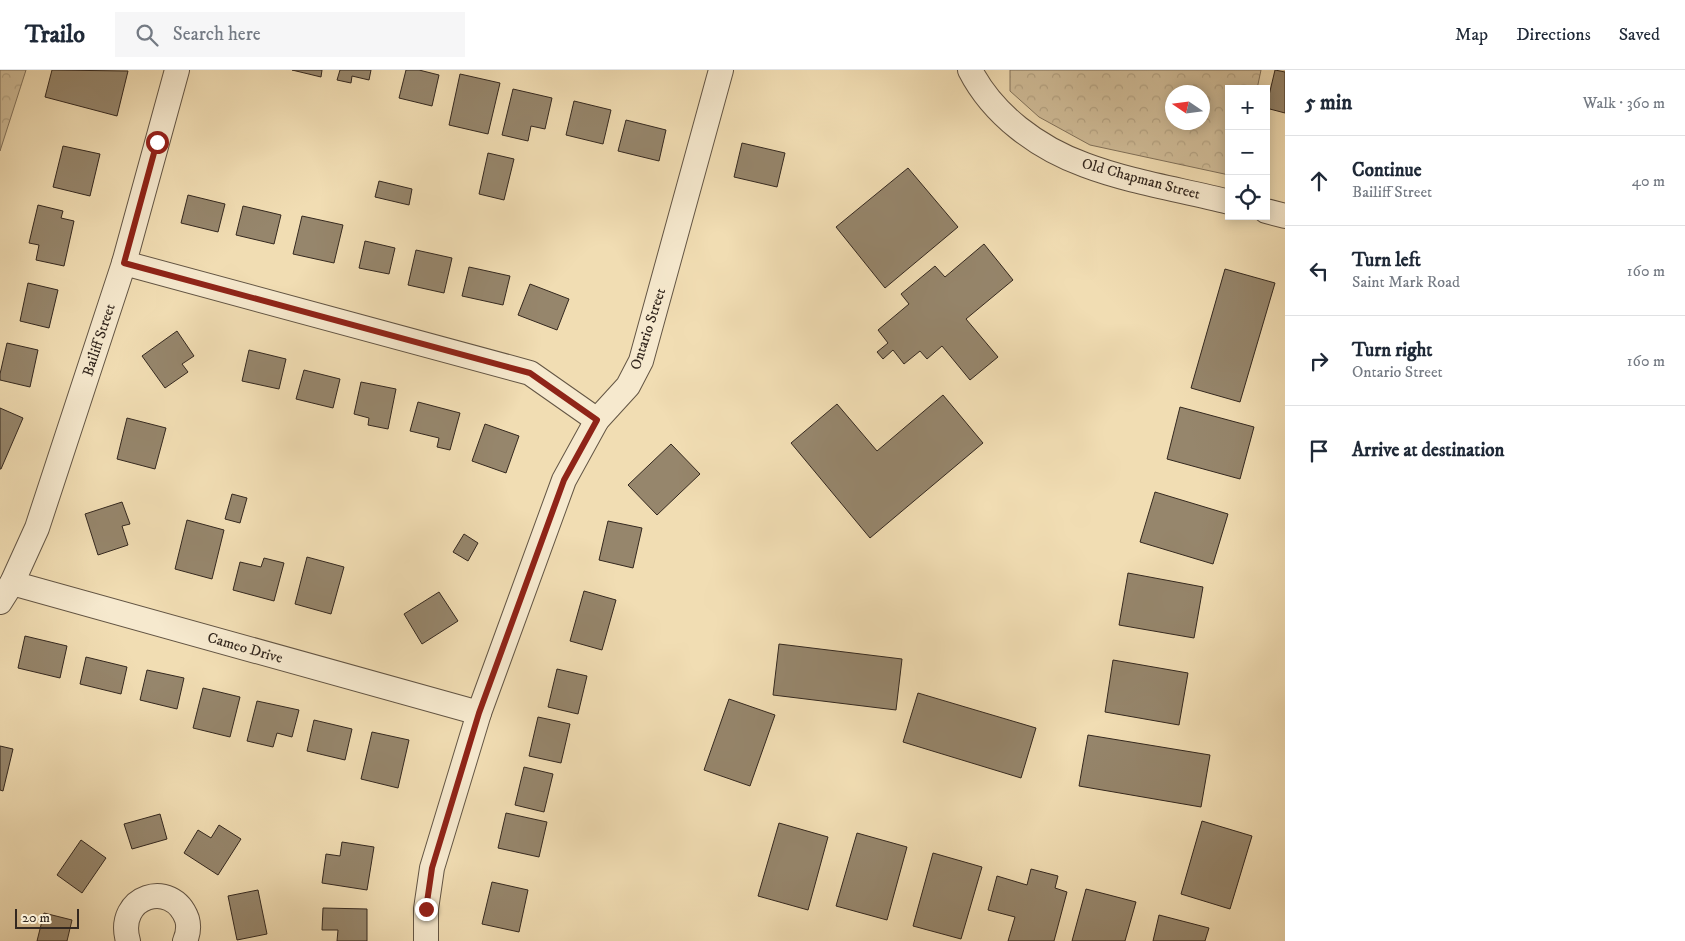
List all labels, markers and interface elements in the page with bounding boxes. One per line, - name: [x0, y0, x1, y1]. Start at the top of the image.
- search box: [115, 12, 465, 57]
- text: Trailo: [25, 20, 85, 50]
- icon: search: [133, 21, 161, 49]
- text: Search here: [173, 23, 261, 46]
- text: Map: [1455, 24, 1488, 46]
- text: Directions: [1516, 24, 1591, 46]
- text: Saved: [1619, 24, 1660, 46]
- north arrow: [1165, 85, 1210, 130]
- map controls: [1225, 85, 1270, 220]
- button: +: [1225, 85, 1270, 130]
- text: 5 min: [1305, 90, 1352, 116]
- text: Walk · 360 m: [1583, 93, 1665, 113]
- button: −: [1225, 130, 1270, 175]
- route start: [146, 131, 169, 154]
- street label: Old Chapman Street: [1080, 154, 1202, 204]
- text: Continue: [1352, 159, 1422, 182]
- icon: ahead: [1305, 167, 1333, 195]
- text: 40 m: [1632, 171, 1665, 191]
- button: locate: [1225, 175, 1270, 220]
- text: Bailiff Street: [1352, 182, 1432, 202]
- text: Turn left: [1352, 249, 1421, 272]
- icon: left: [1305, 257, 1333, 285]
- text: 160 m: [1627, 261, 1665, 281]
- text: Saint Mark Road: [1352, 272, 1460, 292]
- street label: Ontario Street: [626, 285, 670, 372]
- street label: Bailiff Street: [78, 301, 120, 379]
- text: Turn right: [1352, 339, 1432, 362]
- icon: right: [1305, 347, 1333, 375]
- text: 160 m: [1627, 351, 1665, 371]
- text: Ontario Street: [1352, 362, 1443, 382]
- icon: arrive: [1305, 437, 1333, 465]
- text: Arrive at destination: [1352, 439, 1504, 462]
- street label: Cameo Drive: [205, 628, 285, 668]
- route end: [415, 898, 438, 921]
- scale bar: [15, 906, 79, 929]
- text: 20 m: [22, 909, 50, 927]

